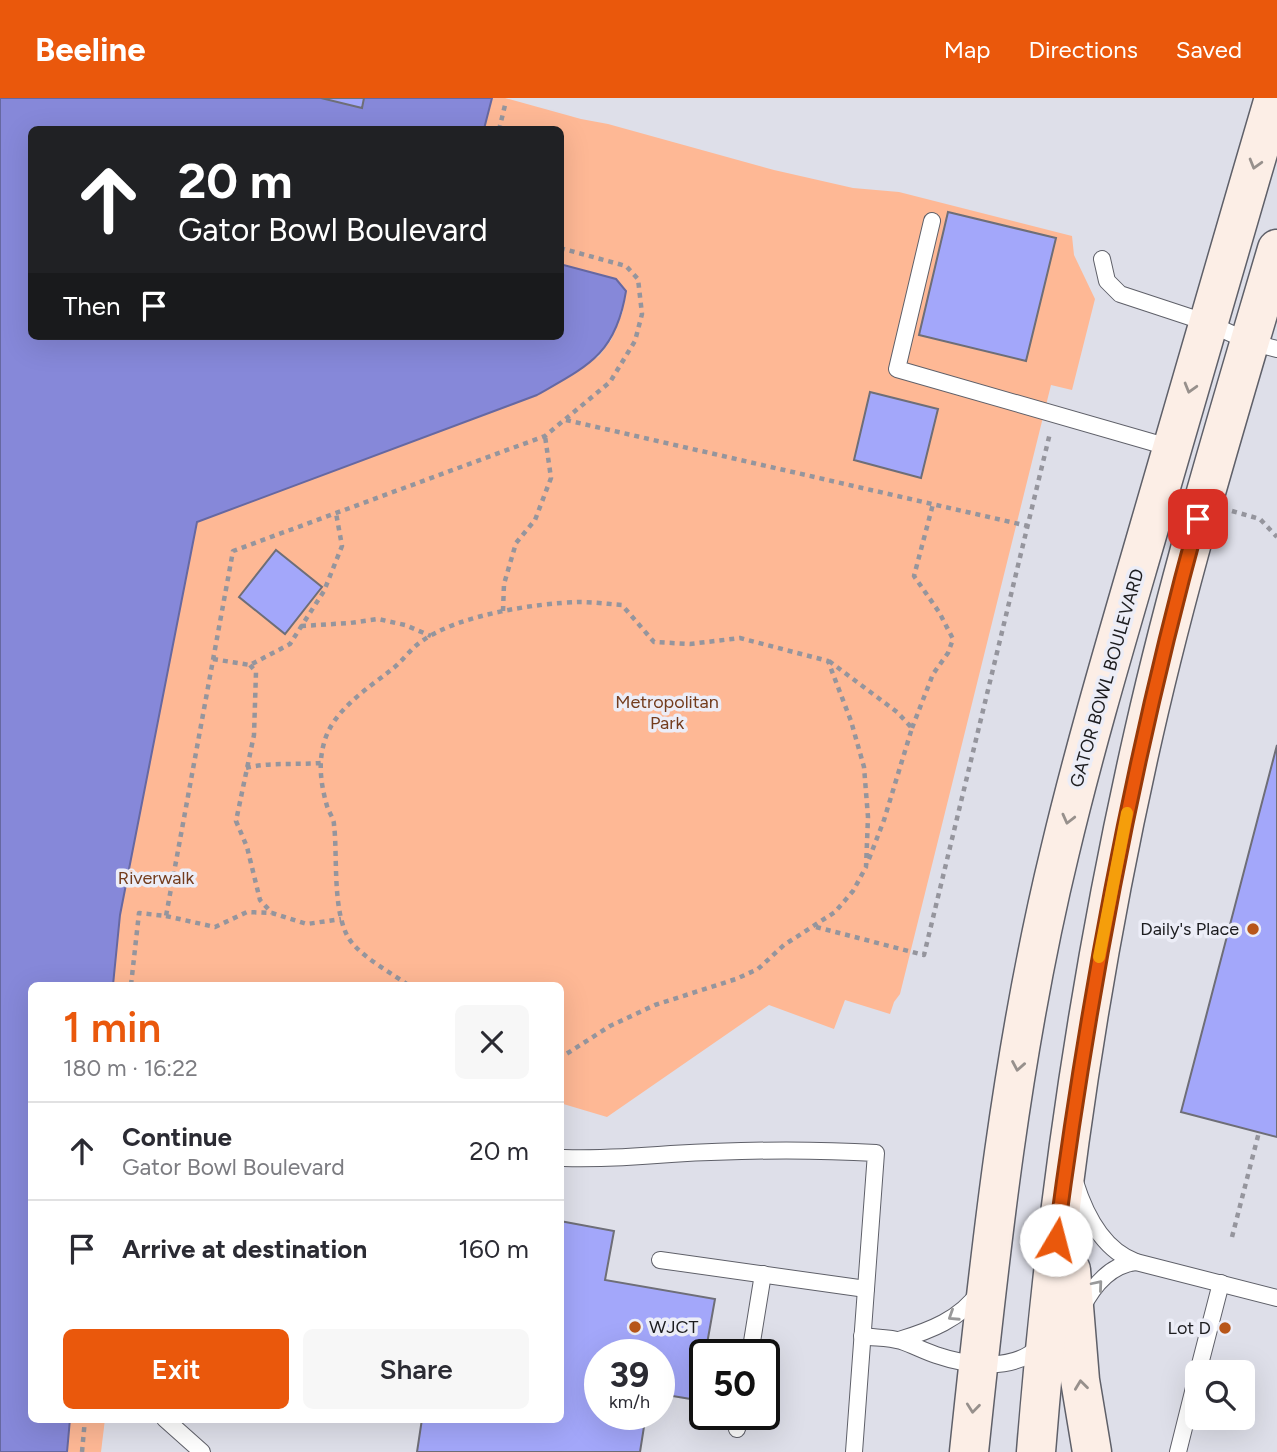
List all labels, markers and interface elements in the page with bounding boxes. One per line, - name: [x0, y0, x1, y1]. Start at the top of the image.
- text: Beeline: [35, 30, 146, 69]
- text: Map: [944, 35, 990, 64]
- text: Directions: [1028, 35, 1138, 64]
- text: Saved: [1176, 35, 1242, 64]
- text: 20 m: [178, 151, 293, 210]
- icon: ahead: [63, 154, 154, 245]
- one-way arrow: [1248, 157, 1263, 169]
- text: Gator Bowl Boulevard: [178, 211, 488, 249]
- icon: arrive: [135, 287, 173, 325]
- text: Then: [63, 290, 121, 322]
- one-way arrow: [1183, 382, 1198, 394]
- pin: [1168, 489, 1228, 549]
- icon: arrive: [1179, 500, 1217, 538]
- street label: GATOR BOWL BOULEVARD: [1065, 566, 1149, 790]
- park label: Metropolitan Park: [615, 691, 719, 734]
- one-way arrow: [1062, 813, 1076, 825]
- park label: Riverwalk: [118, 867, 194, 889]
- place label: Daily's Place: [1140, 918, 1239, 940]
- marker: Daily's Place: [1245, 921, 1261, 937]
- text: 1 min: [63, 1002, 161, 1053]
- button: close: [455, 1005, 529, 1079]
- text: 180 m · 16:22: [63, 1054, 198, 1082]
- one-way arrow: [1011, 1060, 1026, 1072]
- text: Continue: [122, 1121, 232, 1153]
- icon: ahead: [63, 1132, 101, 1170]
- text: 20 m: [469, 1135, 529, 1167]
- text: Gator Bowl Boulevard: [122, 1153, 345, 1181]
- position arrow: [1019, 1203, 1093, 1277]
- icon: arrive: [63, 1230, 101, 1268]
- text: Arrive at destination: [122, 1233, 367, 1265]
- text: 160 m: [458, 1233, 529, 1265]
- one-way arrow: [1090, 1280, 1102, 1293]
- one-way arrow: [948, 1308, 961, 1320]
- place label: WJCT: [649, 1316, 699, 1338]
- place label: Lot D: [1168, 1317, 1211, 1339]
- marker: WJCT: [627, 1319, 643, 1335]
- marker: Lot D: [1217, 1320, 1233, 1336]
- button: Exit: [63, 1329, 289, 1409]
- button: Share: [303, 1329, 529, 1409]
- speed limit sign: 50: [689, 1339, 780, 1430]
- text: 39: [610, 1354, 649, 1396]
- map controls: [1185, 1360, 1255, 1430]
- button: search: [1185, 1360, 1255, 1430]
- one-way arrow: [1073, 1379, 1088, 1391]
- text: km/h: [609, 1391, 650, 1413]
- one-way arrow: [966, 1402, 981, 1414]

